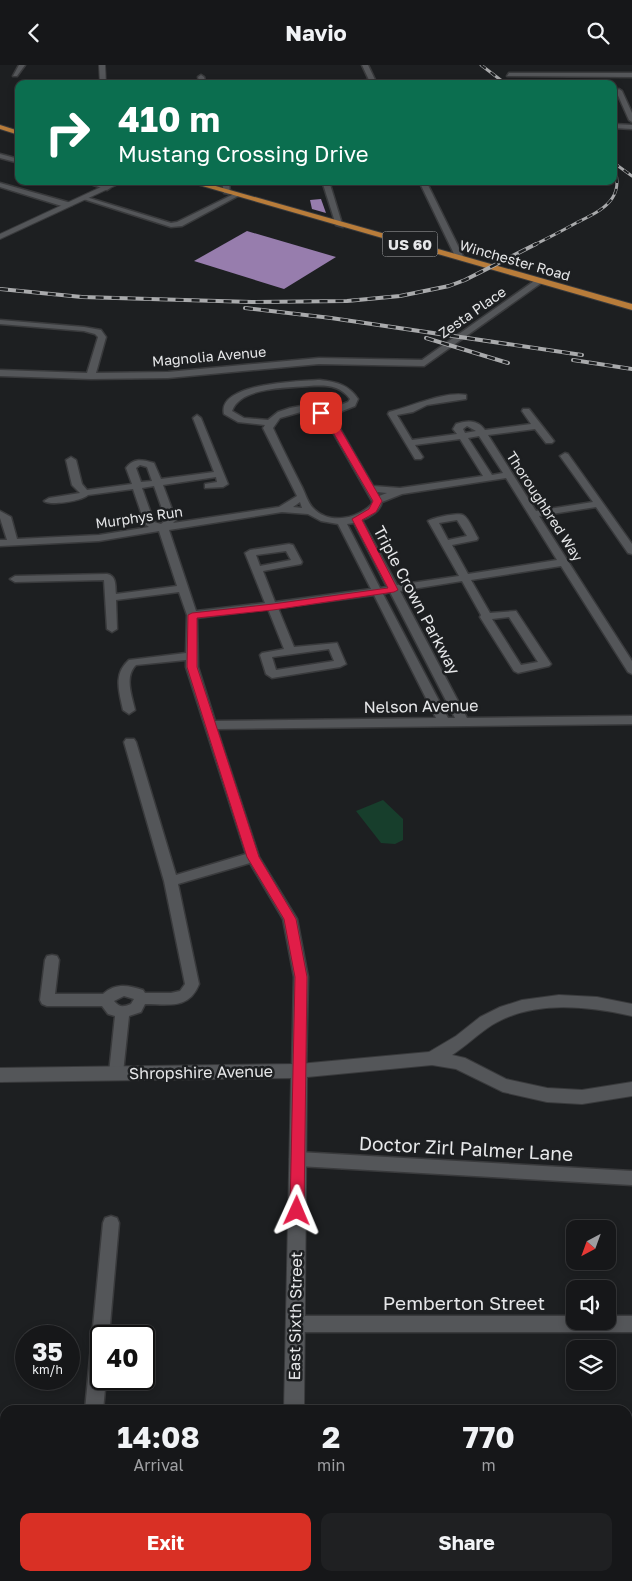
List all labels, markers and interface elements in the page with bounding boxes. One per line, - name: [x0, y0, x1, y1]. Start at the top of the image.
- icon: back: [20, 19, 48, 47]
- text: Navio: [285, 19, 347, 46]
- icon: search: [584, 19, 612, 47]
- text: 410 m: [118, 98, 220, 140]
- icon: right: [35, 100, 100, 165]
- text: Mustang Crossing Drive: [118, 140, 369, 167]
- road number: US 60: [382, 231, 438, 257]
- street label: Winchester Road: [458, 236, 572, 284]
- street label: Zesta Place: [435, 283, 509, 341]
- street label: Magnolia Avenue: [151, 343, 267, 369]
- pin: [300, 392, 342, 434]
- icon: arrive: [307, 399, 335, 427]
- street label: Thoroughbred Way: [503, 448, 587, 564]
- street label: Murphys Run: [94, 502, 184, 532]
- street label: Triple Crown Parkway: [369, 522, 465, 678]
- street label: Nelson Avenue: [363, 695, 479, 717]
- street label: Shropshire Avenue: [129, 1061, 273, 1083]
- street label: Doctor Zirl Palmer Lane: [358, 1131, 574, 1165]
- position arrow: [270, 1184, 322, 1236]
- north arrow: [566, 1220, 616, 1270]
- map controls: [566, 1220, 616, 1390]
- street label: East Sixth Street: [284, 1251, 306, 1381]
- button: sound: [566, 1280, 616, 1330]
- street label: Pemberton Street: [383, 1291, 545, 1314]
- speed limit sign: 40: [90, 1325, 155, 1390]
- text: 35: [32, 1336, 63, 1367]
- button: layers: [566, 1340, 616, 1390]
- text: km/h: [32, 1362, 63, 1377]
- text: 14:08: [117, 1419, 200, 1455]
- text: 2: [322, 1419, 340, 1455]
- text: 770: [463, 1419, 515, 1455]
- text: Arrival: [133, 1455, 184, 1475]
- text: min: [317, 1455, 345, 1475]
- text: m: [482, 1455, 496, 1475]
- button: Exit: [20, 1513, 311, 1571]
- button: Share: [321, 1513, 612, 1571]

